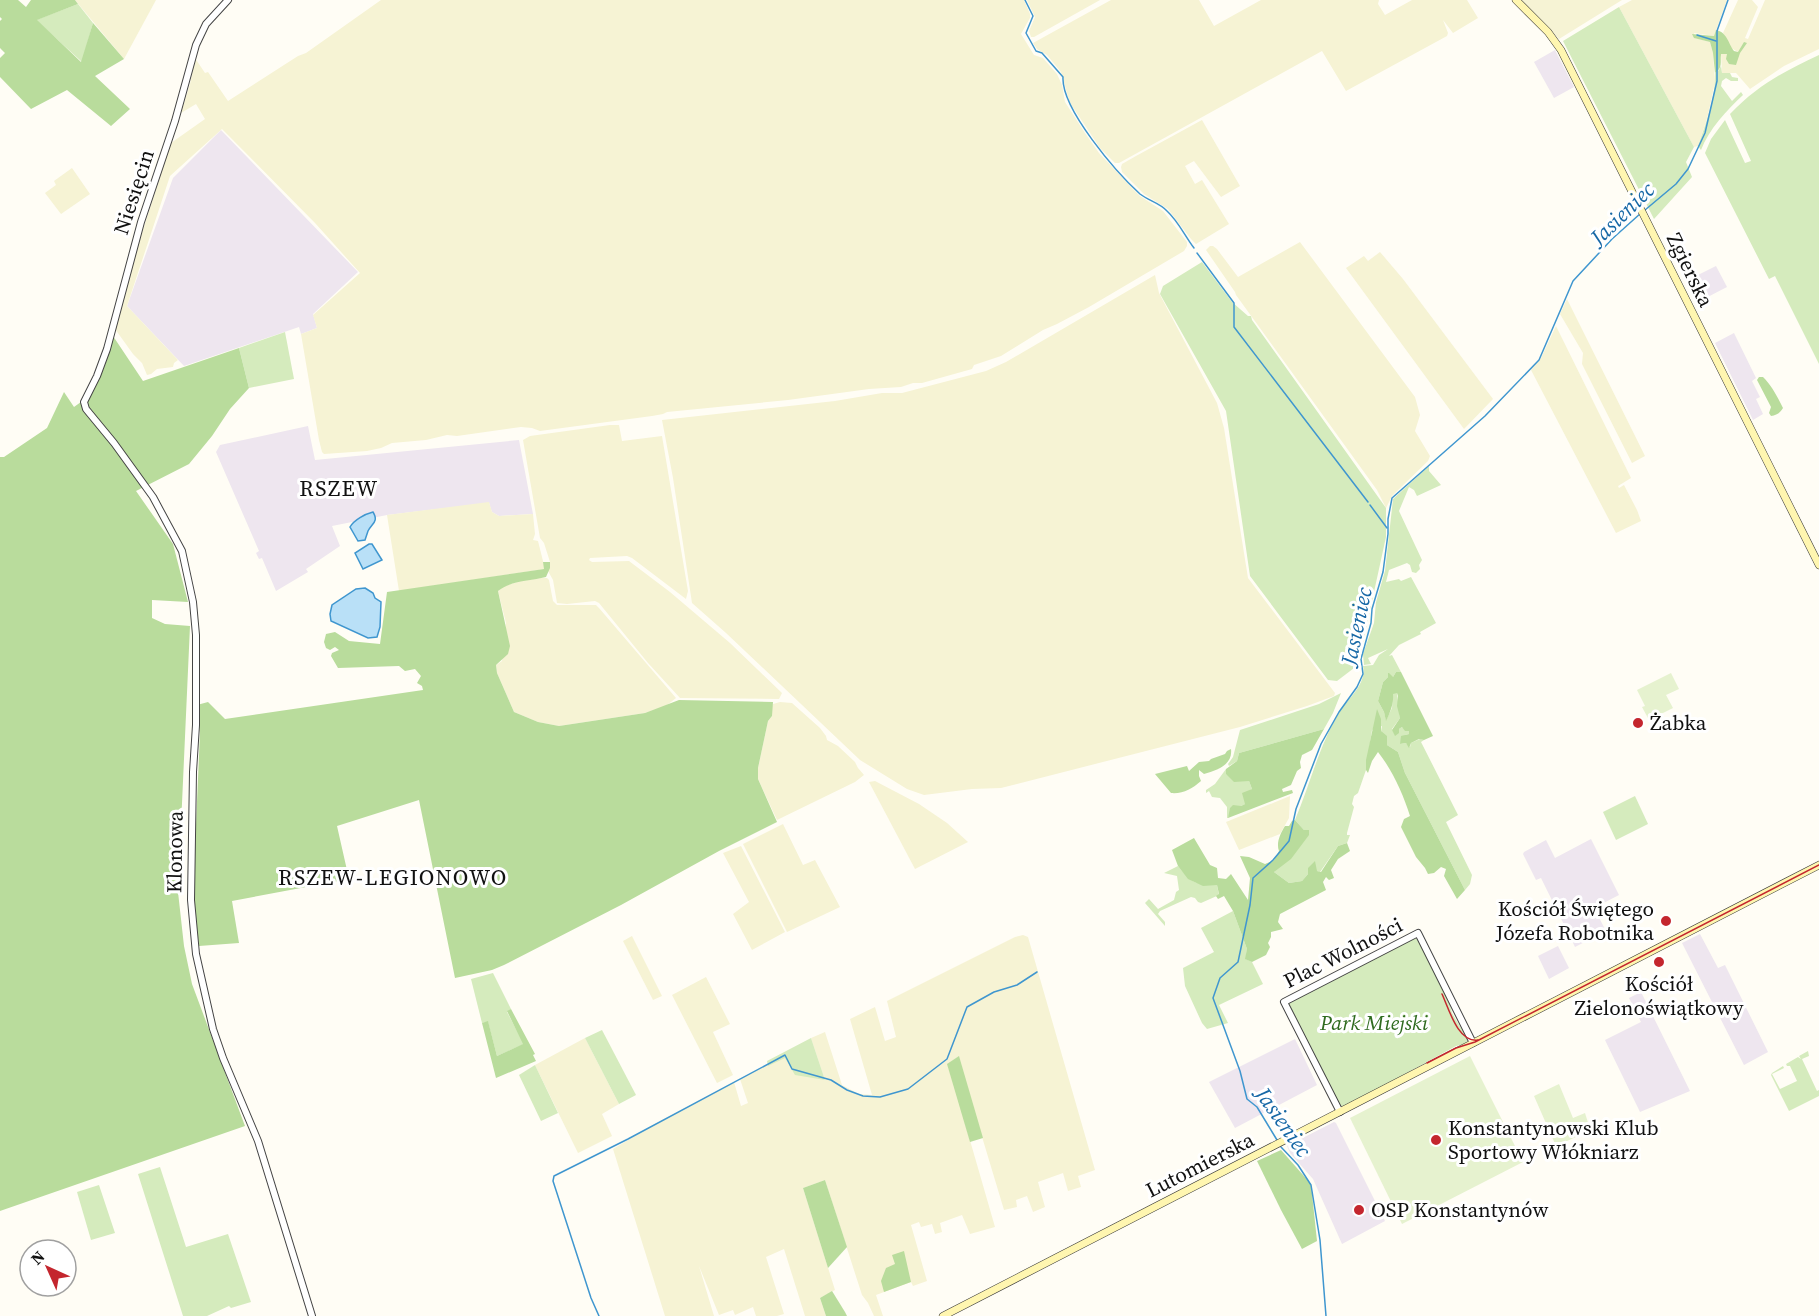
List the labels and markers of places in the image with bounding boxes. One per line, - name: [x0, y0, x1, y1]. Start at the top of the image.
- place label: Żabka: [1650, 708, 1707, 737]
- marker: Żabka: [1631, 716, 1645, 730]
- place label: Kościół Świętego Józefa Robotnika: [1495, 894, 1654, 947]
- marker: Kościół Świętego Józefa Robotnika: [1659, 914, 1673, 928]
- marker: Kościół Zielonoświątkowy: [1652, 955, 1666, 969]
- place label: Kościół Zielonoświątkowy: [1575, 969, 1744, 1022]
- place label: Konstantynowski Klub Sportowy Włókniarz: [1448, 1113, 1659, 1166]
- marker: Konstantynowski Klub Sportowy Włókniarz: [1429, 1133, 1443, 1147]
- place label: OSP Konstantynów: [1371, 1195, 1549, 1224]
- marker: OSP Konstantynów: [1352, 1203, 1366, 1217]

